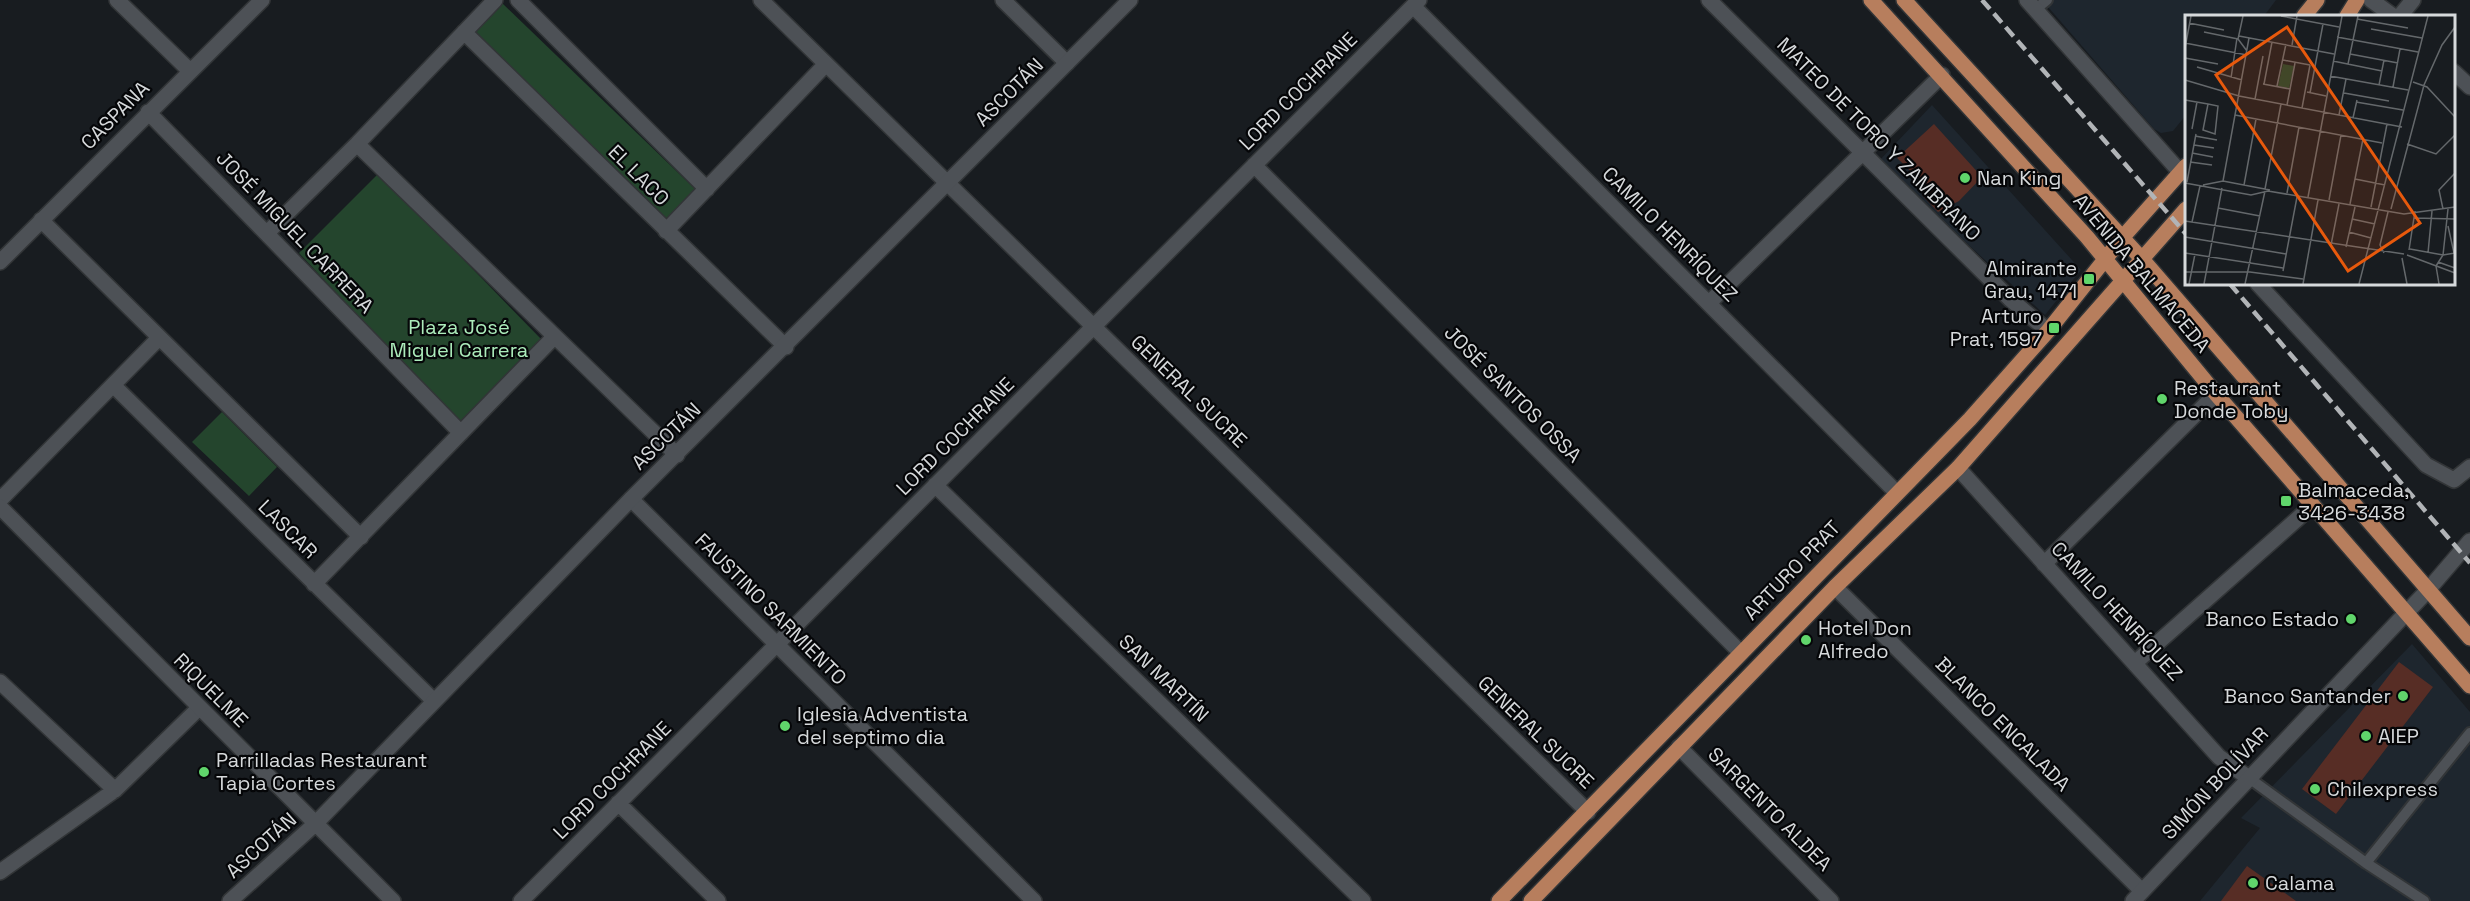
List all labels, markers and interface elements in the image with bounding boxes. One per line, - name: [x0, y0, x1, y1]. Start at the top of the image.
- inset map: [2185, 15, 2455, 285]
- street label: LORD COCHRANE: [1233, 26, 1363, 156]
- street label: MATEO DE TORO Y ZAMBRANO: [1771, 31, 1987, 247]
- street label: ASCOTÁN: [969, 52, 1049, 132]
- street label: CASPANA: [75, 75, 155, 155]
- street label: EL LACO: [603, 139, 675, 211]
- street label: JOSÉ MIGUEL CARRERA: [211, 145, 380, 319]
- street label: CAMILO HENRÍQUEZ: [1597, 161, 1743, 307]
- place label: Nan King: [1977, 165, 2061, 191]
- marker: Nan King: [1958, 171, 1972, 185]
- street label: AVENIDA BALMACEDA: [2068, 188, 2216, 358]
- place label: Almirante Grau, 1471: [1984, 255, 2077, 304]
- marker: Almirante Grau, 1471: [2082, 272, 2096, 286]
- place label: Arturo Prat, 1597: [1950, 303, 2042, 352]
- park label: Plaza José Miguel Carrera: [390, 314, 528, 363]
- street label: JOSÉ SANTOS OSSA: [1439, 320, 1588, 469]
- marker: Arturo Prat, 1597: [2047, 321, 2061, 335]
- street label: GENERAL SUCRE: [1125, 329, 1253, 453]
- street label: LORD COCHRANE: [890, 371, 1020, 501]
- place label: Restaurant Donde Toby: [2174, 375, 2288, 424]
- marker: Restaurant Donde Toby: [2155, 392, 2169, 406]
- street label: ASCOTÁN: [626, 397, 706, 475]
- place label: Balmaceda, 3426-3438: [2298, 477, 2409, 526]
- street label: LASCAR: [253, 494, 323, 564]
- marker: Balmaceda, 3426-3438: [2279, 494, 2293, 508]
- street label: ARTURO PRAT: [1738, 515, 1846, 625]
- street label: FAUSTINO SARMIENTO: [690, 528, 852, 690]
- street label: CAMILO HENRÍQUEZ: [2046, 536, 2188, 686]
- place label: Banco Estado: [2205, 606, 2339, 632]
- marker: Banco Estado: [2344, 612, 2358, 626]
- place label: Hotel Don Alfredo: [1818, 615, 1912, 664]
- street label: SAN MARTÍN: [1113, 629, 1215, 727]
- marker: Hotel Don Alfredo: [1799, 633, 1813, 647]
- street label: RIQUELME: [168, 647, 254, 733]
- street label: BLANCO ENCALADA: [1930, 651, 2076, 797]
- street label: GENERAL SUCRE: [1472, 670, 1600, 794]
- place label: Banco Santander: [2224, 683, 2391, 709]
- marker: Banco Santander: [2396, 689, 2410, 703]
- place label: Iglesia Adventista del septimo dia: [797, 701, 968, 750]
- street label: LORD COCHRANE: [547, 715, 677, 845]
- marker: Iglesia Adventista del septimo dia: [778, 719, 792, 733]
- street label: SIMÓN BOLÍVAR: [2156, 721, 2274, 845]
- place label: AIEP: [2378, 723, 2419, 749]
- marker: AIEP: [2359, 729, 2373, 743]
- street label: SARGENTO ALDEA: [1702, 741, 1838, 877]
- place label: Parrilladas Restaurant Tapia Cortes: [216, 747, 428, 796]
- marker: Parrilladas Restaurant Tapia Cortes: [197, 765, 211, 779]
- place label: Chilexpress: [2327, 776, 2438, 802]
- marker: Chilexpress: [2308, 782, 2322, 796]
- street label: ASCOTÁN: [220, 806, 302, 884]
- place label: Calama: [2265, 870, 2334, 896]
- marker: Calama: [2246, 876, 2260, 890]

